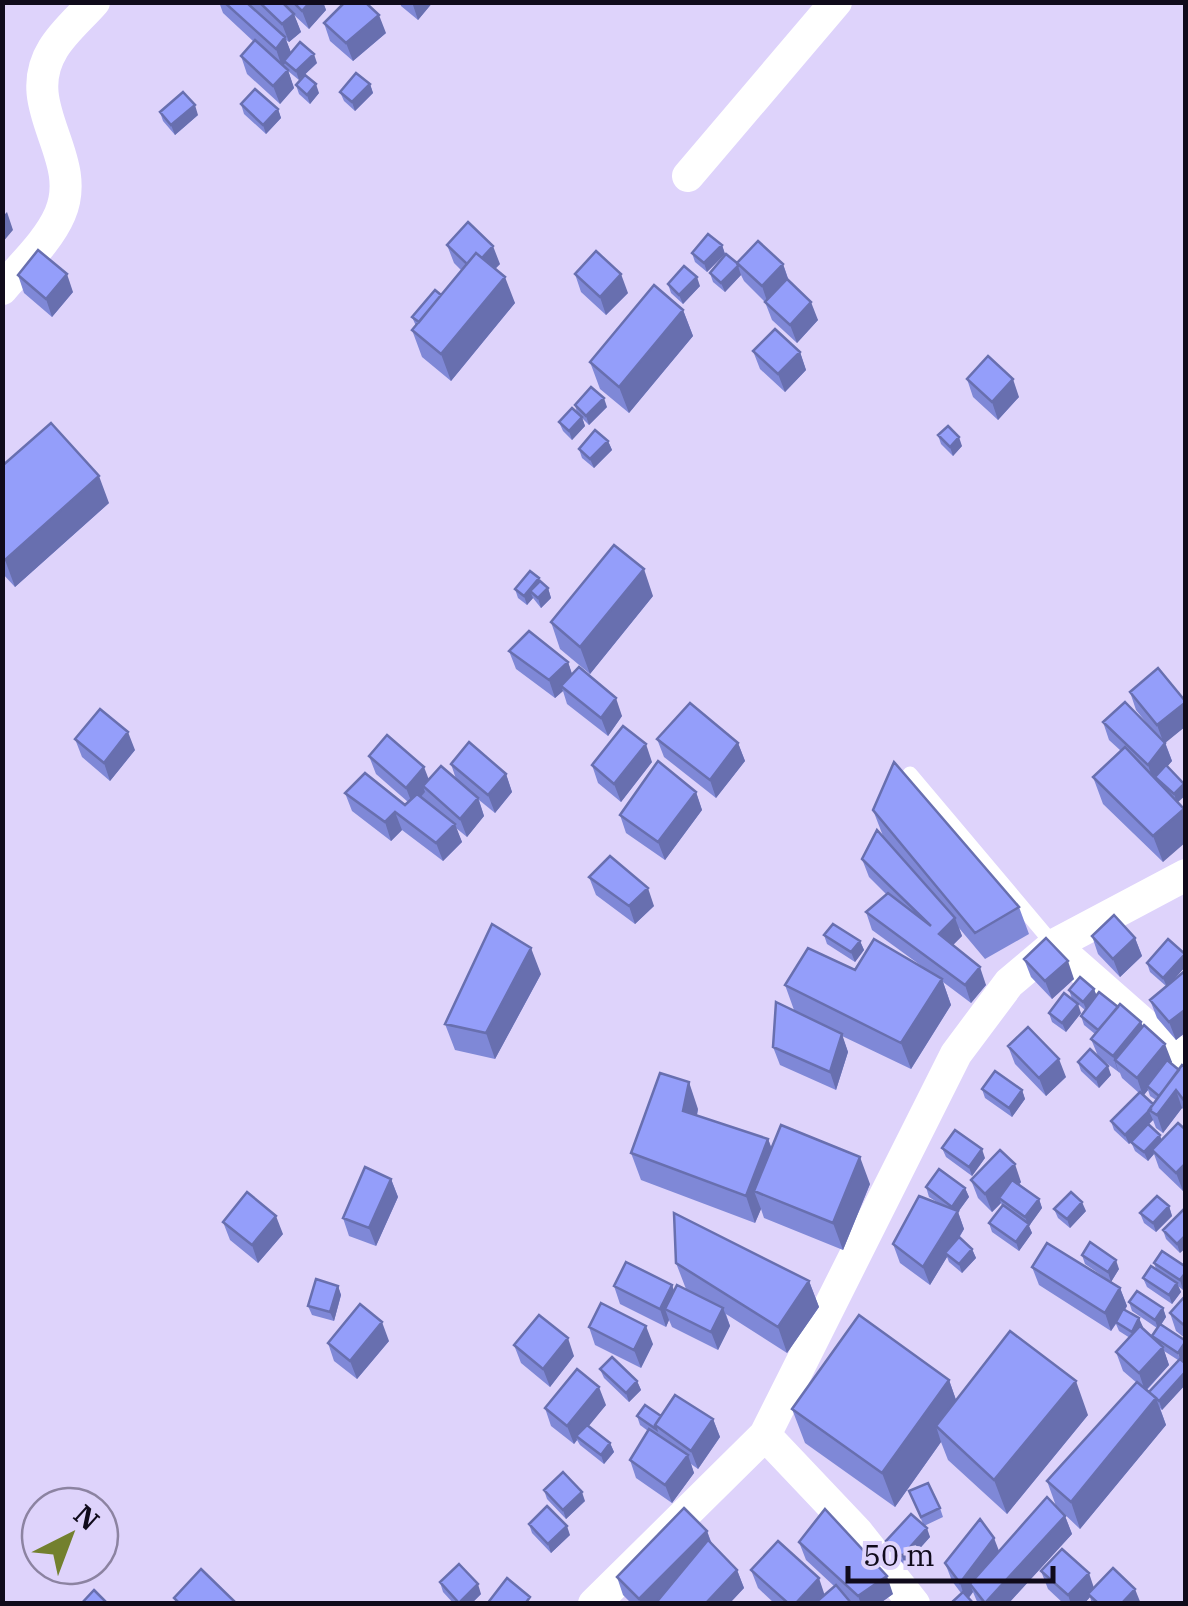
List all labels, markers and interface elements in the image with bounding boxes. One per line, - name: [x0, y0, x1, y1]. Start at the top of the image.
- north arrow: [20, 1486, 120, 1586]
- text: N: [66, 1496, 108, 1538]
- scale bar: [848, 1521, 1053, 1583]
- text: 50 m: [863, 1535, 935, 1574]

